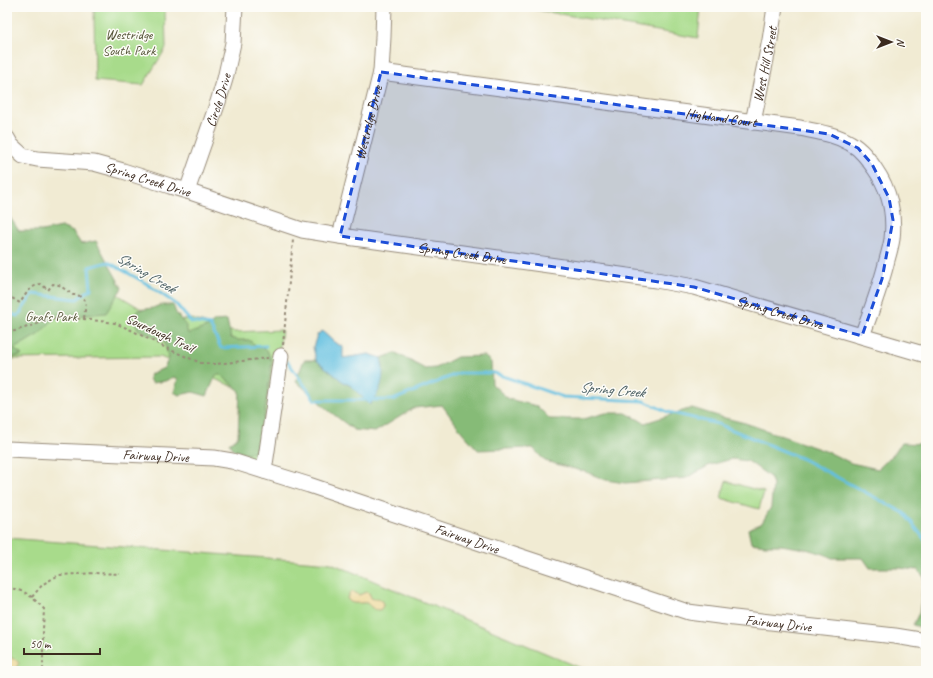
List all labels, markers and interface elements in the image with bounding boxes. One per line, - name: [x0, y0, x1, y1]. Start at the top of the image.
- north arrow: [871, 22, 911, 62]
- street label: West Hill Street: [749, 24, 781, 103]
- park label: Westridge South Park: [103, 26, 157, 59]
- text: N: [894, 39, 908, 48]
- street label: Circle Drive: [202, 71, 235, 129]
- street label: Westridge Drive: [351, 82, 386, 161]
- street label: Highland Court: [684, 104, 759, 131]
- street label: Spring Creek Drive: [103, 158, 194, 201]
- street label: Spring Creek Drive: [417, 238, 509, 268]
- water label: Spring Creek: [113, 248, 182, 300]
- street label: Spring Creek Drive: [735, 292, 826, 333]
- park label: Grafs Park: [25, 308, 78, 325]
- street label: Sourdough Trail: [123, 310, 199, 357]
- water label: Spring Creek: [579, 378, 649, 403]
- street label: Fairway Drive: [122, 446, 191, 465]
- street label: Fairway Drive: [433, 520, 502, 558]
- street label: Fairway Drive: [745, 611, 814, 635]
- scale bar: [24, 630, 100, 656]
- text: 50 m: [30, 636, 52, 652]

